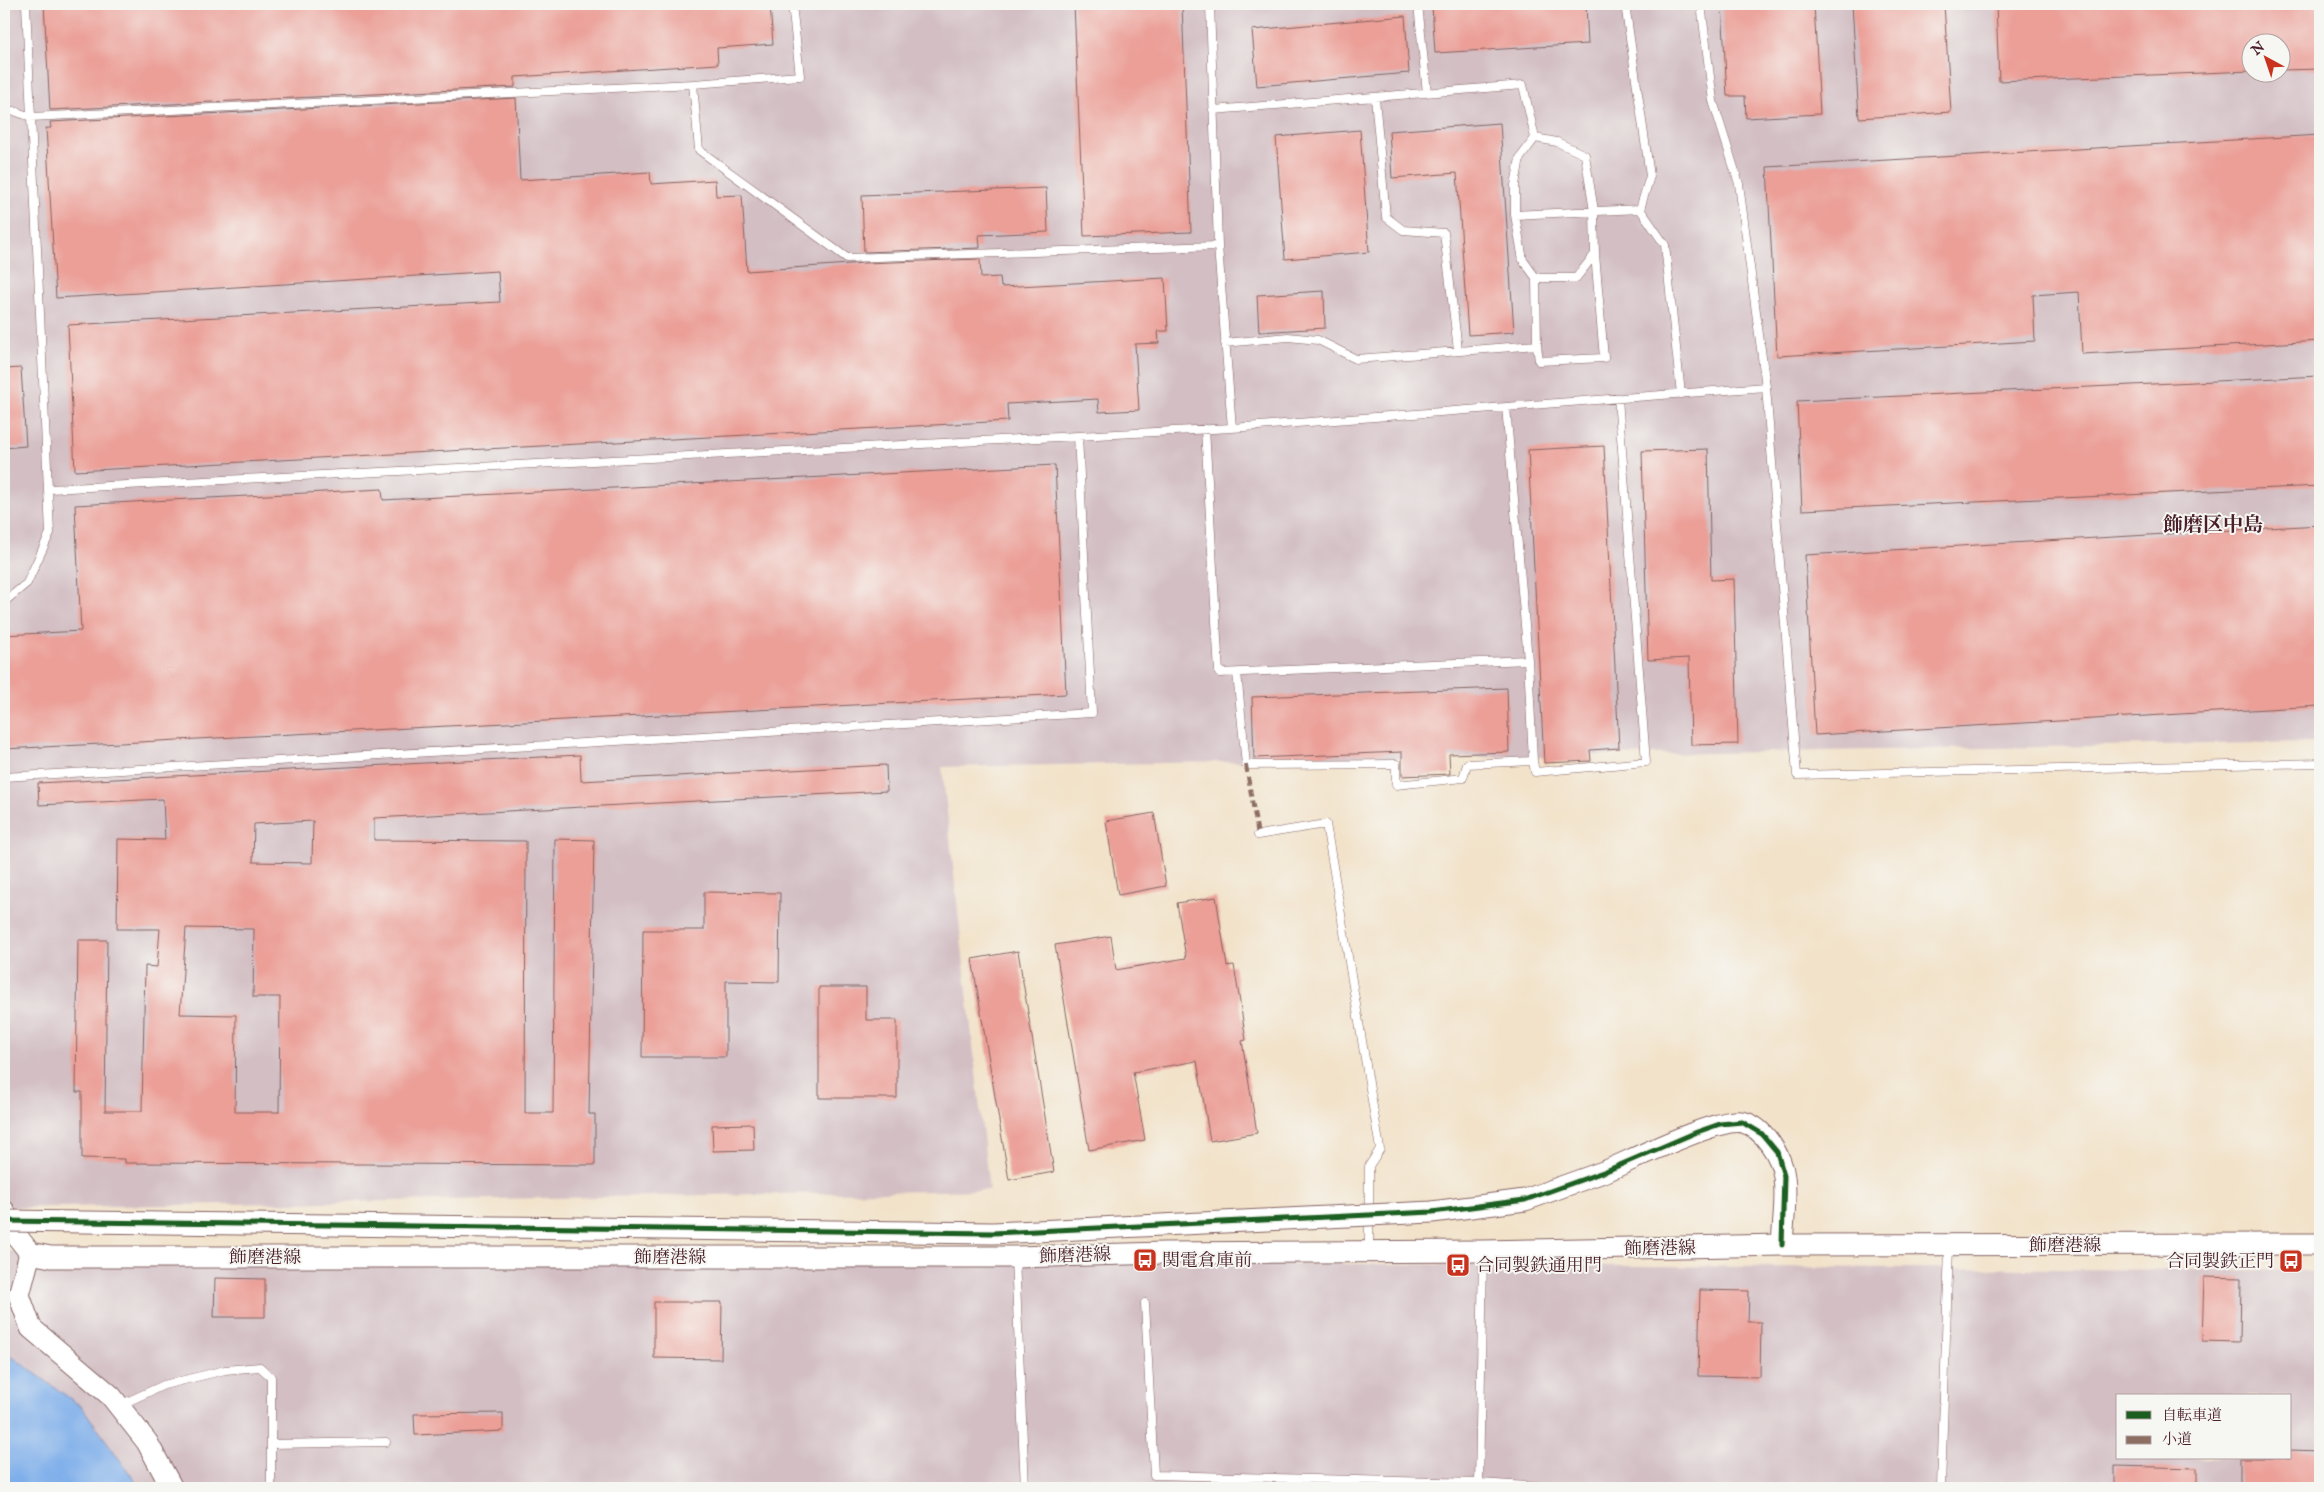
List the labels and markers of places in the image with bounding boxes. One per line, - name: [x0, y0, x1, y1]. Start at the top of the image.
- bus stop icon: 関電倉庫前: [1132, 1247, 1158, 1273]
- bus stop icon: 合同製鉄正門: [2278, 1248, 2304, 1274]
- place label: 関電倉庫前: [1162, 1250, 1252, 1273]
- place label: 合同製鉄正門: [2166, 1251, 2274, 1274]
- bus stop icon: 合同製鉄通用門: [1445, 1252, 1471, 1278]
- place label: 合同製鉄通用門: [1476, 1255, 1602, 1278]

